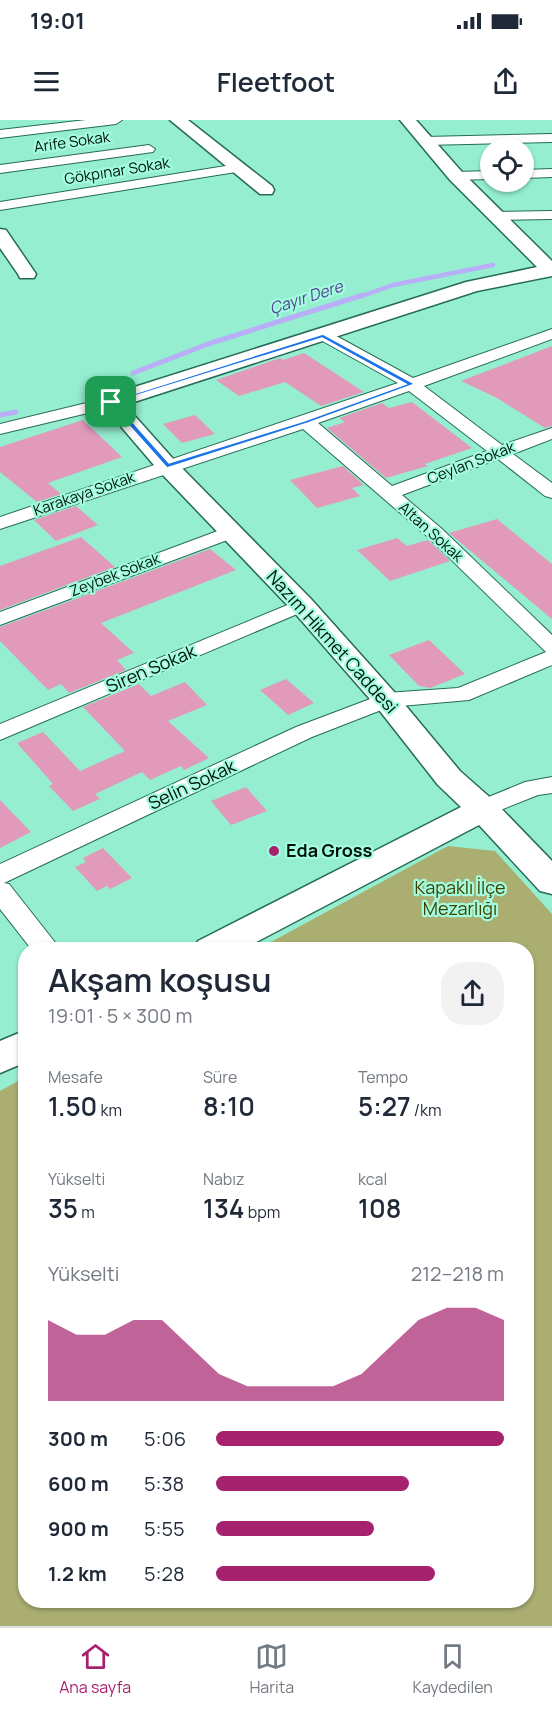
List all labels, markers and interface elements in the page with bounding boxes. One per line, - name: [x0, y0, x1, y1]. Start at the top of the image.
- text: 19:01: [30, 6, 85, 36]
- text: Fleetfoot: [217, 63, 335, 100]
- icon: menu: [30, 65, 63, 98]
- icon: share: [489, 65, 522, 98]
- street label: Arife Sokak: [33, 126, 112, 157]
- map controls: [480, 138, 534, 192]
- button: locate: [480, 138, 534, 192]
- street label: Gökpınar Sokak: [63, 152, 172, 189]
- water label: Çayır Dere: [266, 274, 347, 319]
- pin: [85, 376, 136, 427]
- icon: arrive: [94, 385, 127, 418]
- street label: Ceylan Sokak: [424, 436, 518, 489]
- street label: Karakaya Sokak: [30, 466, 138, 521]
- street label: Altan Sokak: [394, 497, 469, 567]
- street label: Zeybek Sokak: [67, 547, 164, 601]
- street label: Nazım Hikmet Caddesi: [262, 564, 404, 718]
- street label: Siren Sokak: [102, 638, 200, 698]
- street label: Selin Sokak: [144, 753, 240, 815]
- place label: Eda Gross: [286, 838, 372, 862]
- marker: Eda Gross: [267, 844, 281, 858]
- park label: Kapaklı İlçe Mezarlığı: [415, 875, 505, 920]
- text: Akşam koşusu: [48, 957, 272, 1002]
- button: share: [441, 962, 504, 1025]
- text: 19:01 · 5 × 300 m: [48, 1002, 192, 1029]
- text: Mesafe: [48, 1066, 103, 1088]
- text: Süre: [203, 1066, 237, 1088]
- text: Tempo: [358, 1066, 408, 1088]
- text: 1.50: [48, 1088, 97, 1124]
- text: 8:10: [203, 1088, 255, 1124]
- text: 5:27: [358, 1088, 411, 1124]
- text: km: [97, 1099, 122, 1121]
- text: /km: [411, 1099, 441, 1121]
- text: Yükselti: [48, 1168, 105, 1190]
- text: Nabız: [203, 1168, 245, 1190]
- text: kcal: [358, 1168, 387, 1190]
- text: 35: [48, 1190, 78, 1226]
- text: 134: [203, 1190, 245, 1226]
- text: 108: [358, 1190, 401, 1226]
- text: m: [78, 1201, 95, 1223]
- text: bpm: [245, 1201, 280, 1223]
- text: Yükselti: [48, 1260, 119, 1287]
- text: 212–218 m: [411, 1260, 504, 1287]
- text: 300 m: [48, 1425, 108, 1452]
- text: 5:06: [144, 1425, 186, 1452]
- text: 600 m: [48, 1470, 109, 1497]
- text: 5:38: [144, 1470, 184, 1497]
- text: 900 m: [48, 1515, 109, 1542]
- text: 5:55: [144, 1515, 185, 1542]
- text: 1.2 km: [48, 1560, 107, 1587]
- text: 5:28: [144, 1560, 185, 1587]
- tab: Ana sayfa: [59, 1640, 131, 1698]
- tab: Harita: [249, 1640, 294, 1698]
- tab: Kaydedilen: [412, 1640, 493, 1698]

